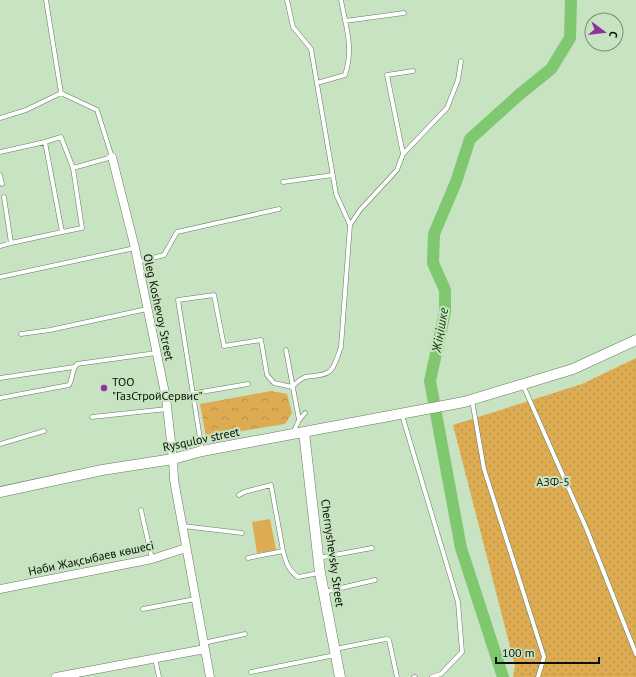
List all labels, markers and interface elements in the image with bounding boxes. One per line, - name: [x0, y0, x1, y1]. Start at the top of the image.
- north arrow: [584, 12, 624, 52]
- text: С: [606, 30, 621, 39]
- street label: Oleg Koshevoy Street: [140, 252, 178, 362]
- water label: Жіңішке: [428, 306, 452, 355]
- place label: ТОО "ГазСтройСервис": [112, 374, 202, 403]
- marker: ТОО "ГазСтройСервис": [99, 383, 109, 393]
- street label: Rysqulov street: [161, 424, 241, 454]
- park label: АЗФ-5: [536, 474, 570, 489]
- street label: Chernyshevsky Street: [318, 498, 348, 608]
- street label: Нәби Жақсыбаев көшесі: [27, 537, 155, 579]
- scale bar: [496, 639, 599, 665]
- text: 100 m: [502, 645, 535, 660]

